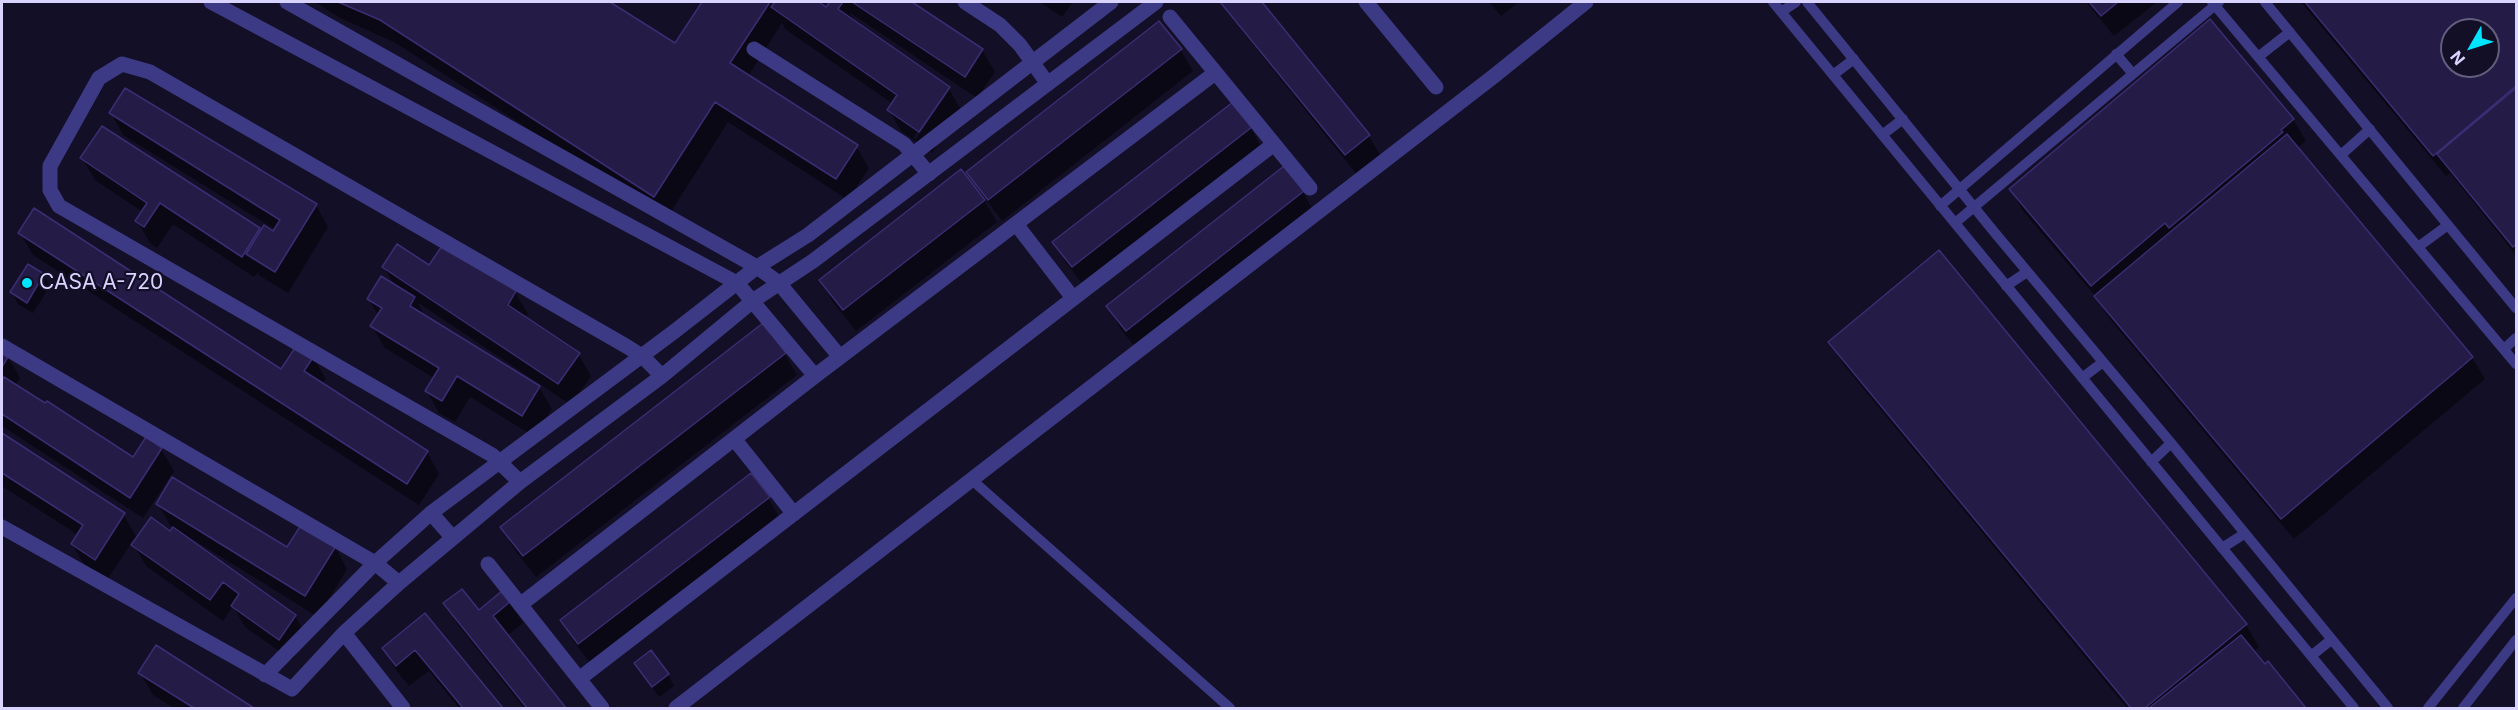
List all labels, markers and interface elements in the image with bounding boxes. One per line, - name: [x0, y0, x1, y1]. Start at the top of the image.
- north arrow: [2440, 18, 2500, 78]
- text: N: [2446, 47, 2469, 69]
- place label: CASA A-720: [39, 270, 163, 296]
- marker: CASA A-720: [20, 276, 34, 290]

